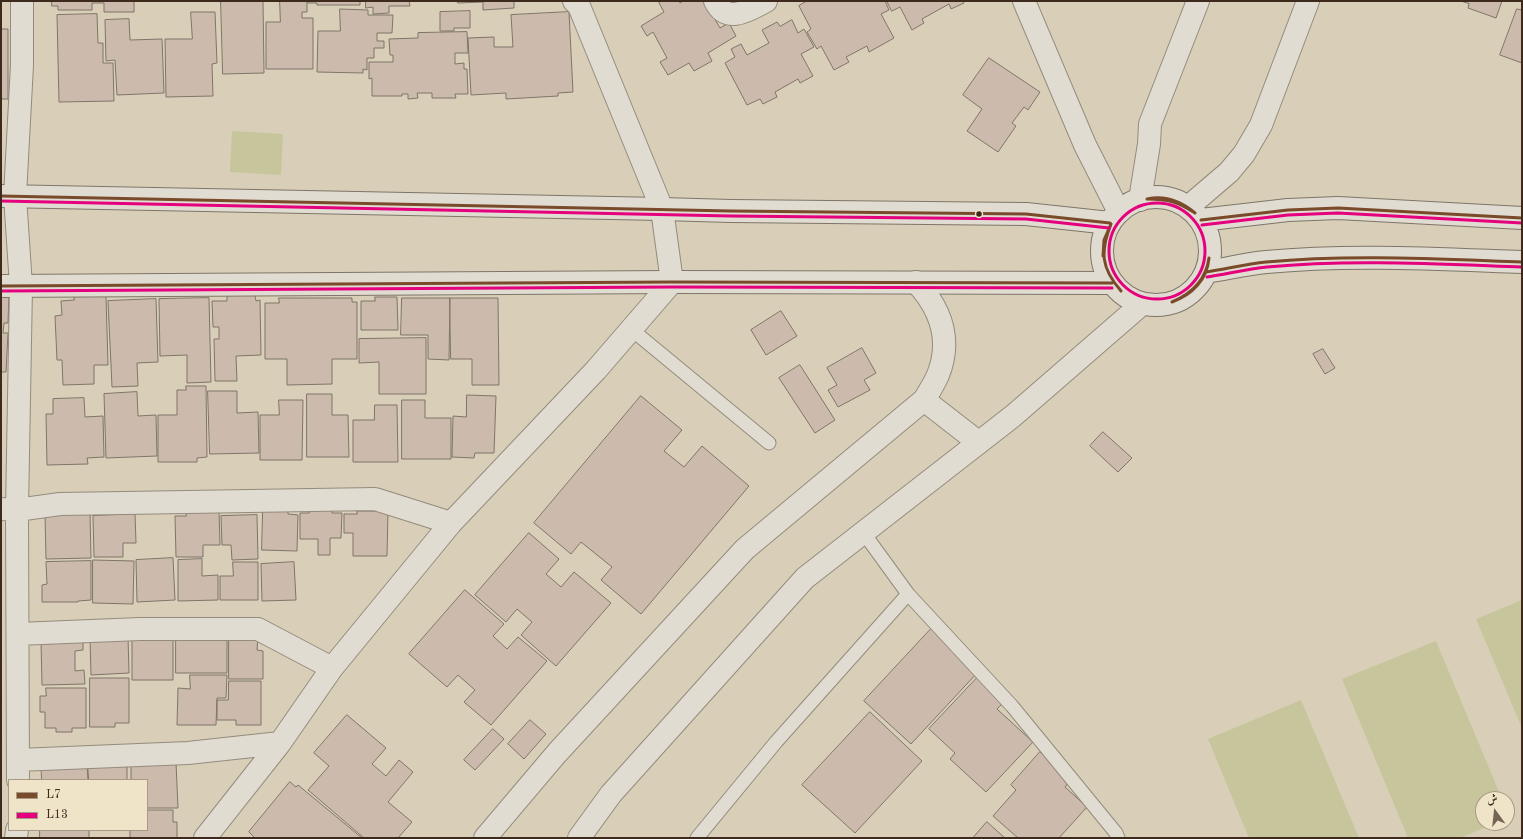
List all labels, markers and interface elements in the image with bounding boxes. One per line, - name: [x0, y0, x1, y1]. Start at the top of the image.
- unlabelled marker: [974, 209, 984, 219]
- legend: [8, 779, 148, 831]
- text: L7: [46, 789, 61, 801]
- north arrow: [1475, 791, 1515, 831]
- text: ش: [1485, 793, 1499, 807]
- text: L13: [46, 809, 68, 821]

